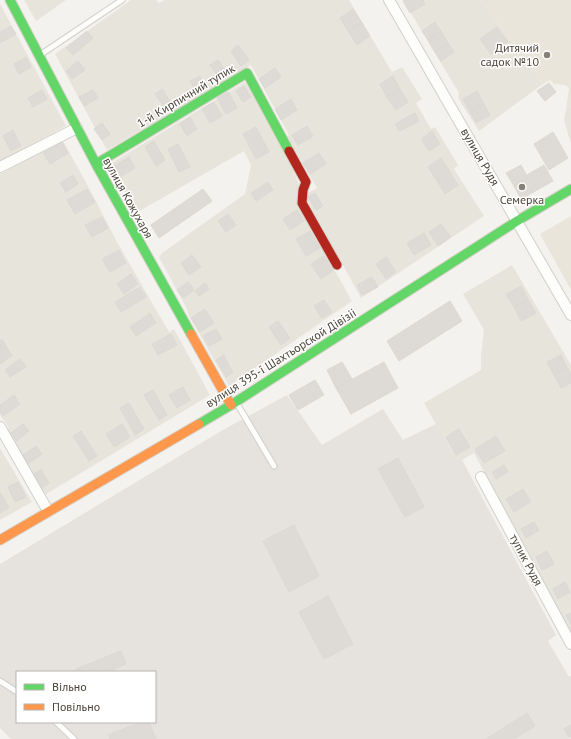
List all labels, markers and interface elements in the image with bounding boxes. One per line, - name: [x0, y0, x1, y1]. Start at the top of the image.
- place label: Дитячий садок №10: [480, 40, 539, 69]
- marker: Дитячий садок №10: [542, 50, 552, 60]
- street label: 1-й Кирпичний тупик: [134, 60, 238, 131]
- street label: вулиця Рудя: [458, 125, 503, 188]
- street label: вулиця Кожухаря: [100, 155, 157, 241]
- marker: Семерка: [517, 182, 527, 192]
- place label: Семерка: [500, 192, 544, 207]
- street label: вулиця 395-ї Шахтьорской Дівізіі: [203, 305, 359, 410]
- street label: тупик Рудя: [507, 531, 546, 588]
- legend: [16, 671, 156, 723]
- text: Вільно: [52, 679, 87, 694]
- text: Повільно: [52, 699, 100, 714]

